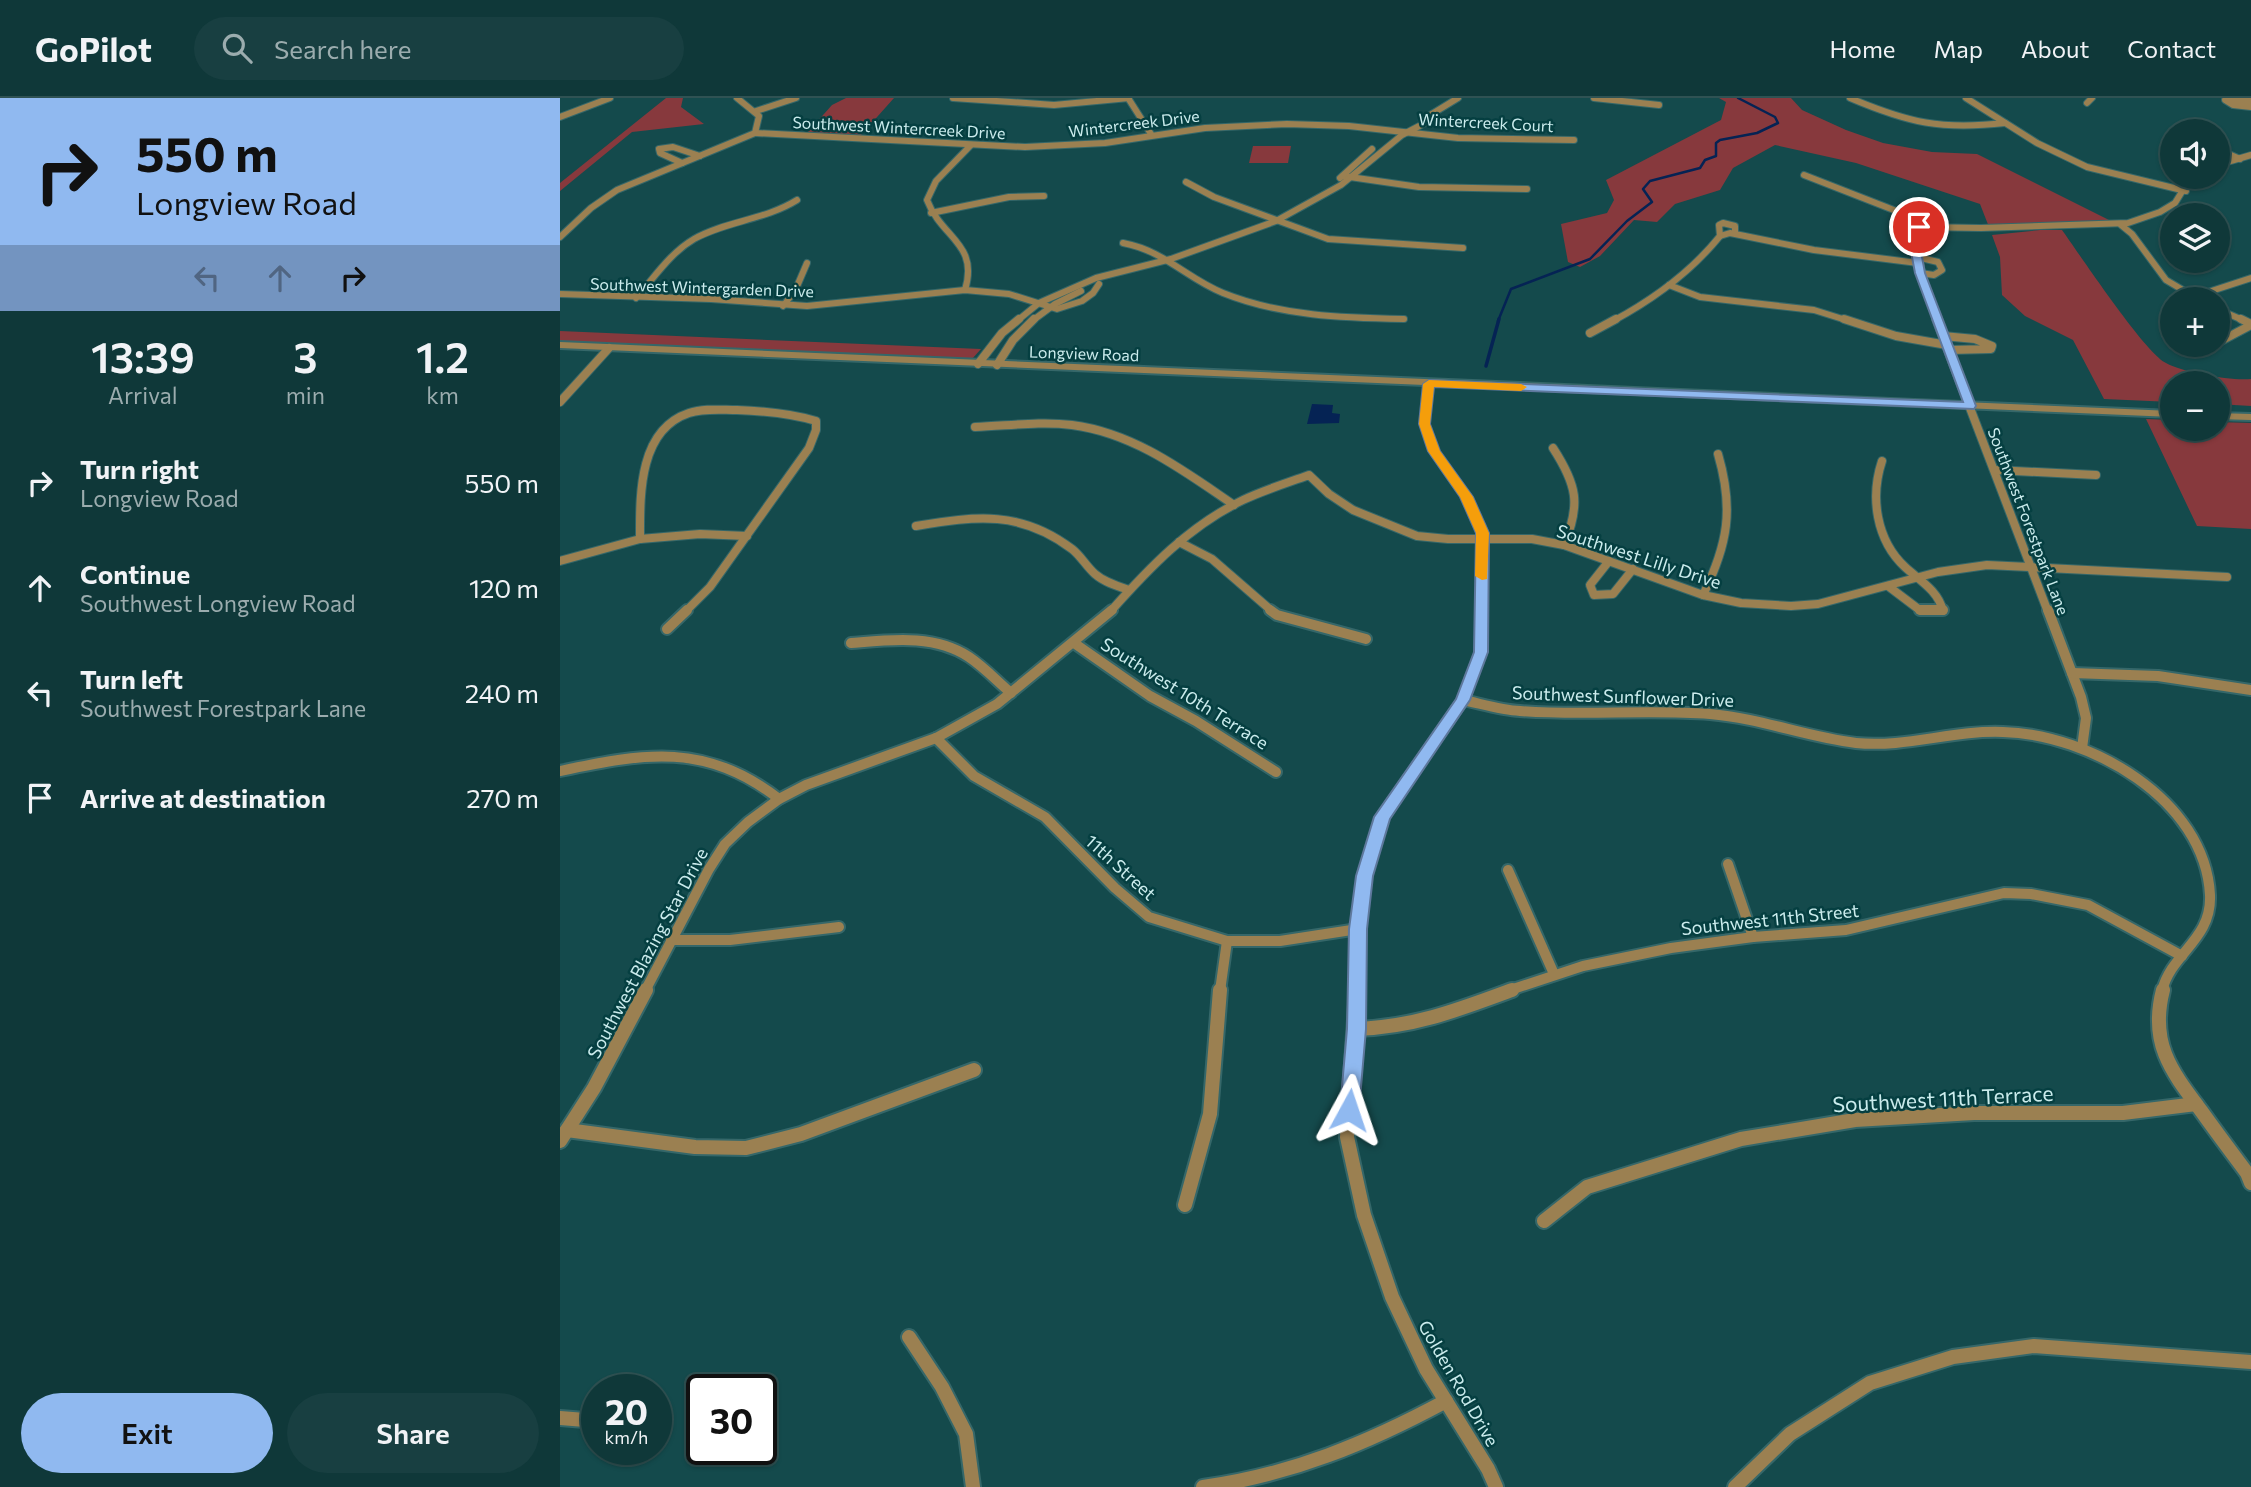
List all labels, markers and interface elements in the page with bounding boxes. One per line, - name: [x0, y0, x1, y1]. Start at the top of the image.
- search box: [194, 17, 684, 80]
- text: GoPilot: [35, 28, 152, 69]
- icon: search: [218, 29, 256, 67]
- text: Search here: [274, 33, 411, 64]
- text: Home: [1830, 34, 1896, 63]
- text: Map: [1934, 34, 1983, 63]
- text: About: [2021, 34, 2089, 63]
- text: Contact: [2127, 34, 2216, 63]
- street label: Wintercreek Drive: [1067, 106, 1201, 140]
- street label: Wintercreek Court: [1418, 109, 1555, 135]
- street label: Southwest Wintercreek Drive: [792, 112, 1006, 142]
- map controls: [2160, 119, 2230, 441]
- button: sound: [2160, 119, 2230, 189]
- text: 550 m: [136, 122, 278, 182]
- icon: right: [21, 126, 112, 217]
- text: Longview Road: [136, 182, 357, 222]
- pin: [1889, 197, 1949, 257]
- button: layers: [2160, 203, 2230, 273]
- icon: arrive: [1900, 208, 1938, 246]
- icon: left: [188, 259, 226, 297]
- icon: ahead: [261, 259, 299, 297]
- icon: right: [334, 259, 372, 297]
- street label: Southwest Wintergarden Drive: [590, 274, 814, 300]
- button: +: [2160, 287, 2230, 357]
- text: 13:39: [91, 330, 195, 382]
- text: 3: [293, 330, 317, 382]
- text: 1.2: [416, 330, 469, 382]
- street label: Longview Road: [1029, 342, 1139, 364]
- button: −: [2160, 371, 2230, 441]
- text: Arrival: [108, 381, 178, 409]
- text: min: [286, 381, 325, 409]
- text: km: [426, 381, 459, 409]
- street label: Southwest Forestpark Lane: [1984, 425, 2074, 617]
- text: Turn right: [80, 453, 199, 484]
- icon: right: [21, 464, 59, 502]
- text: 550 m: [464, 467, 539, 498]
- text: Longview Road: [80, 484, 239, 512]
- street label: Southwest Lilly Drive: [1554, 519, 1724, 593]
- text: Continue: [80, 558, 190, 589]
- icon: ahead: [21, 569, 59, 607]
- text: 120 m: [469, 572, 539, 603]
- text: Southwest Longview Road: [80, 589, 355, 617]
- street label: Southwest 10th Terrace: [1097, 632, 1273, 754]
- text: Turn left: [80, 663, 183, 694]
- icon: left: [21, 674, 59, 712]
- text: 240 m: [465, 677, 539, 708]
- street label: Southwest Sunflower Drive: [1512, 681, 1734, 711]
- text: Southwest Forestpark Lane: [80, 694, 366, 722]
- icon: arrive: [21, 779, 59, 817]
- text: Arrive at destination: [80, 782, 326, 813]
- text: 270 m: [466, 782, 539, 813]
- street label: 11th Street: [1081, 830, 1161, 904]
- street label: Southwest Blazing Star Drive: [582, 844, 712, 1062]
- street label: Southwest 11th Street: [1680, 899, 1860, 939]
- position arrow: [1312, 1073, 1386, 1147]
- street label: Southwest 11th Terrace: [1832, 1080, 2054, 1116]
- street label: Golden Rod Drive: [1414, 1316, 1504, 1450]
- speed limit sign: 30: [686, 1374, 777, 1465]
- text: 20: [605, 1389, 648, 1432]
- button: Exit: [21, 1393, 273, 1473]
- button: Share: [287, 1393, 539, 1473]
- text: km/h: [605, 1426, 648, 1448]

